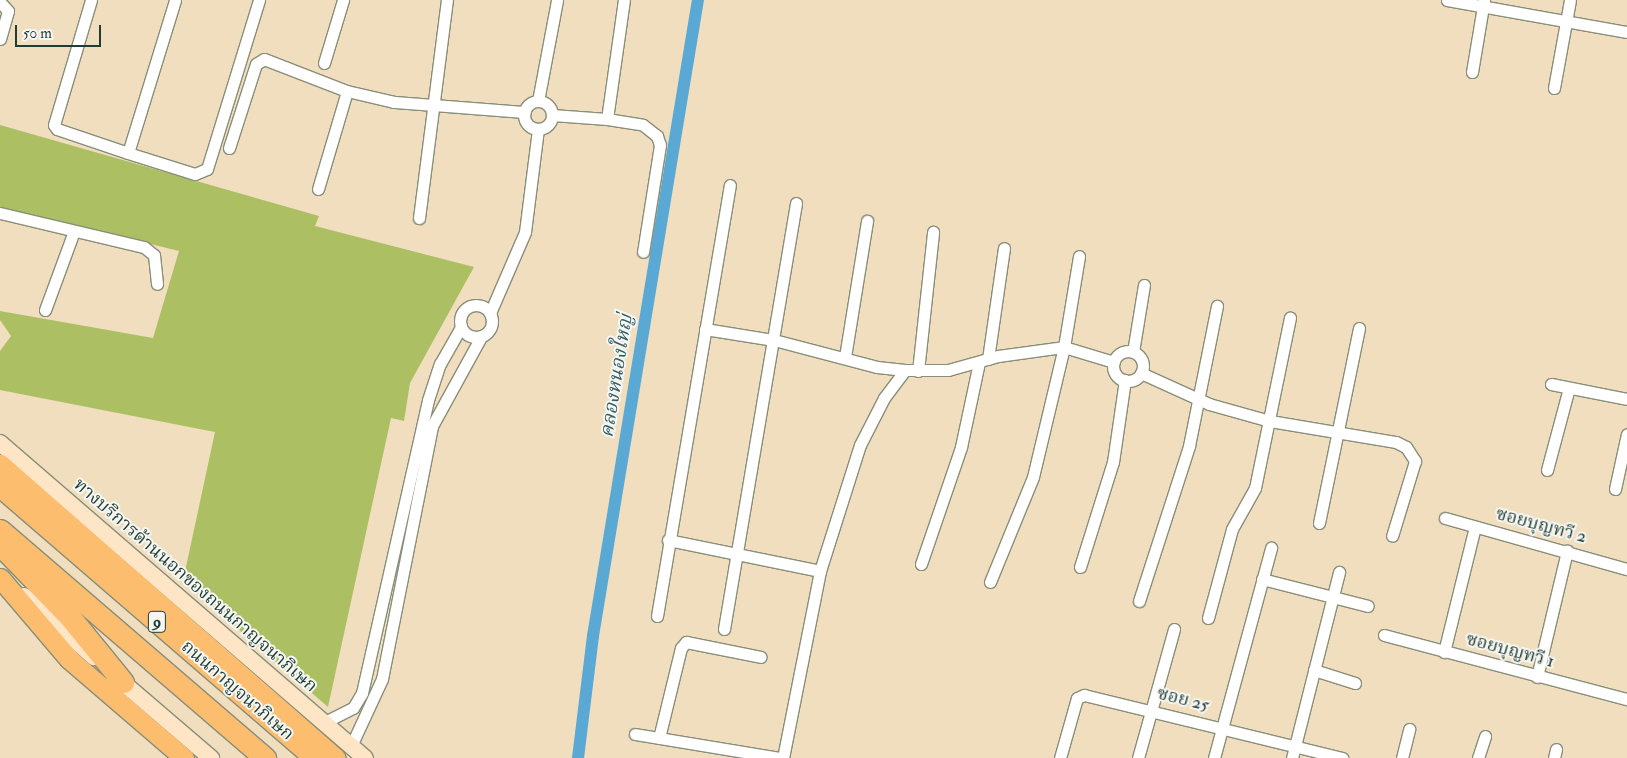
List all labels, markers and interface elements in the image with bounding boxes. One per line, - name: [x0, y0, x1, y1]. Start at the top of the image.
- scale bar: [18, 15, 104, 47]
- text: 50 m: [23, 24, 52, 43]
- water label: คลองหนองใหญ่: [596, 313, 638, 439]
- street label: ทางบริการด้านนอกของถนนกาญจนาภิเษก: [69, 474, 321, 698]
- street label: ซอยบุญทวี 2: [1493, 504, 1589, 548]
- road number: 9: [147, 608, 167, 636]
- street label: ซอยบุญทวี 1: [1464, 629, 1556, 673]
- street label: ถนนกาญจนาภิเษก: [176, 636, 298, 746]
- street label: ซอย 25: [1155, 683, 1211, 717]

